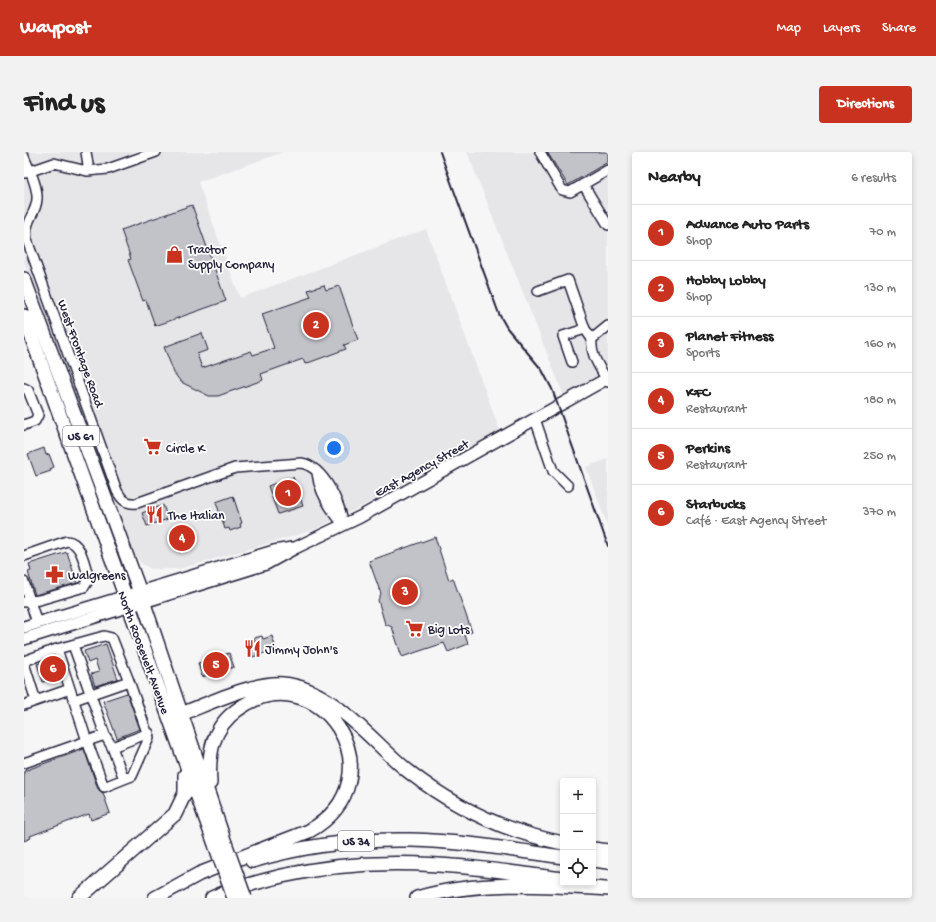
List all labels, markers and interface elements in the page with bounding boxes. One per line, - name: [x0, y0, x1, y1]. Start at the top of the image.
- text: Waypost: [20, 17, 90, 40]
- text: Map: [777, 20, 801, 37]
- text: Layers: [823, 20, 860, 37]
- text: Share: [882, 20, 916, 37]
- button: Directions: [819, 86, 912, 123]
- text: Find us: [24, 88, 104, 121]
- text: Nearby: [648, 168, 701, 188]
- text: 6 results: [851, 171, 896, 186]
- text: Advance Auto Parts: [686, 216, 809, 234]
- text: 1: [658, 225, 664, 240]
- text: 70 m: [870, 225, 896, 240]
- text: Shop: [686, 234, 712, 249]
- place label: Tractor Supply Company: [187, 243, 275, 273]
- shop icon: Tractor Supply Company: [165, 245, 185, 265]
- text: Hobby Lobby: [686, 272, 766, 290]
- text: 2: [658, 281, 664, 296]
- text: 130 m: [864, 281, 896, 296]
- text: Shop: [686, 290, 712, 305]
- street label: West Frontage Road: [53, 298, 107, 411]
- pin: 2: [303, 310, 329, 340]
- text: Planet Fitness: [686, 328, 773, 346]
- text: 3: [658, 337, 664, 352]
- text: 160 m: [864, 337, 896, 352]
- text: Sports: [686, 346, 720, 361]
- text: KFC: [686, 384, 710, 402]
- text: 4: [658, 393, 664, 408]
- text: 180 m: [864, 393, 896, 408]
- text: Restaurant: [686, 402, 746, 417]
- road number: US 61: [63, 426, 99, 446]
- street label: East Agency Street: [373, 436, 473, 501]
- supermarket icon: Circle K: [143, 437, 163, 457]
- your location: [324, 438, 344, 458]
- text: Perkins: [686, 440, 730, 458]
- place label: Circle K: [166, 442, 207, 457]
- text: 5: [658, 449, 664, 464]
- text: 250 m: [863, 449, 896, 464]
- text: Restaurant: [686, 458, 746, 473]
- pin: 1: [275, 478, 301, 508]
- text: Starbucks: [686, 496, 745, 514]
- restaurant icon: The Italian: [145, 504, 165, 524]
- text: 6: [658, 505, 664, 520]
- text: 370 m: [863, 505, 896, 520]
- place label: The Italian: [167, 509, 225, 524]
- text: Café · East Agency Street: [686, 514, 826, 529]
- pin: 4: [169, 523, 195, 553]
- pharmacy icon: Walgreens: [45, 564, 65, 584]
- place label: Walgreens: [68, 569, 127, 584]
- pin: 3: [392, 577, 418, 607]
- street label: North Roosevelt Avenue: [113, 589, 172, 717]
- supermarket icon: Big Lots: [405, 618, 425, 638]
- place label: Big Lots: [427, 623, 471, 638]
- restaurant icon: Jimmy John's: [242, 638, 262, 658]
- place label: Jimmy John's: [265, 643, 339, 658]
- pin: 5: [203, 650, 229, 680]
- pin: 6: [40, 654, 66, 684]
- map controls: [560, 778, 596, 886]
- button: +: [560, 778, 596, 814]
- button: −: [560, 814, 596, 850]
- road number: US 34: [338, 831, 374, 851]
- button: locate: [560, 850, 596, 886]

